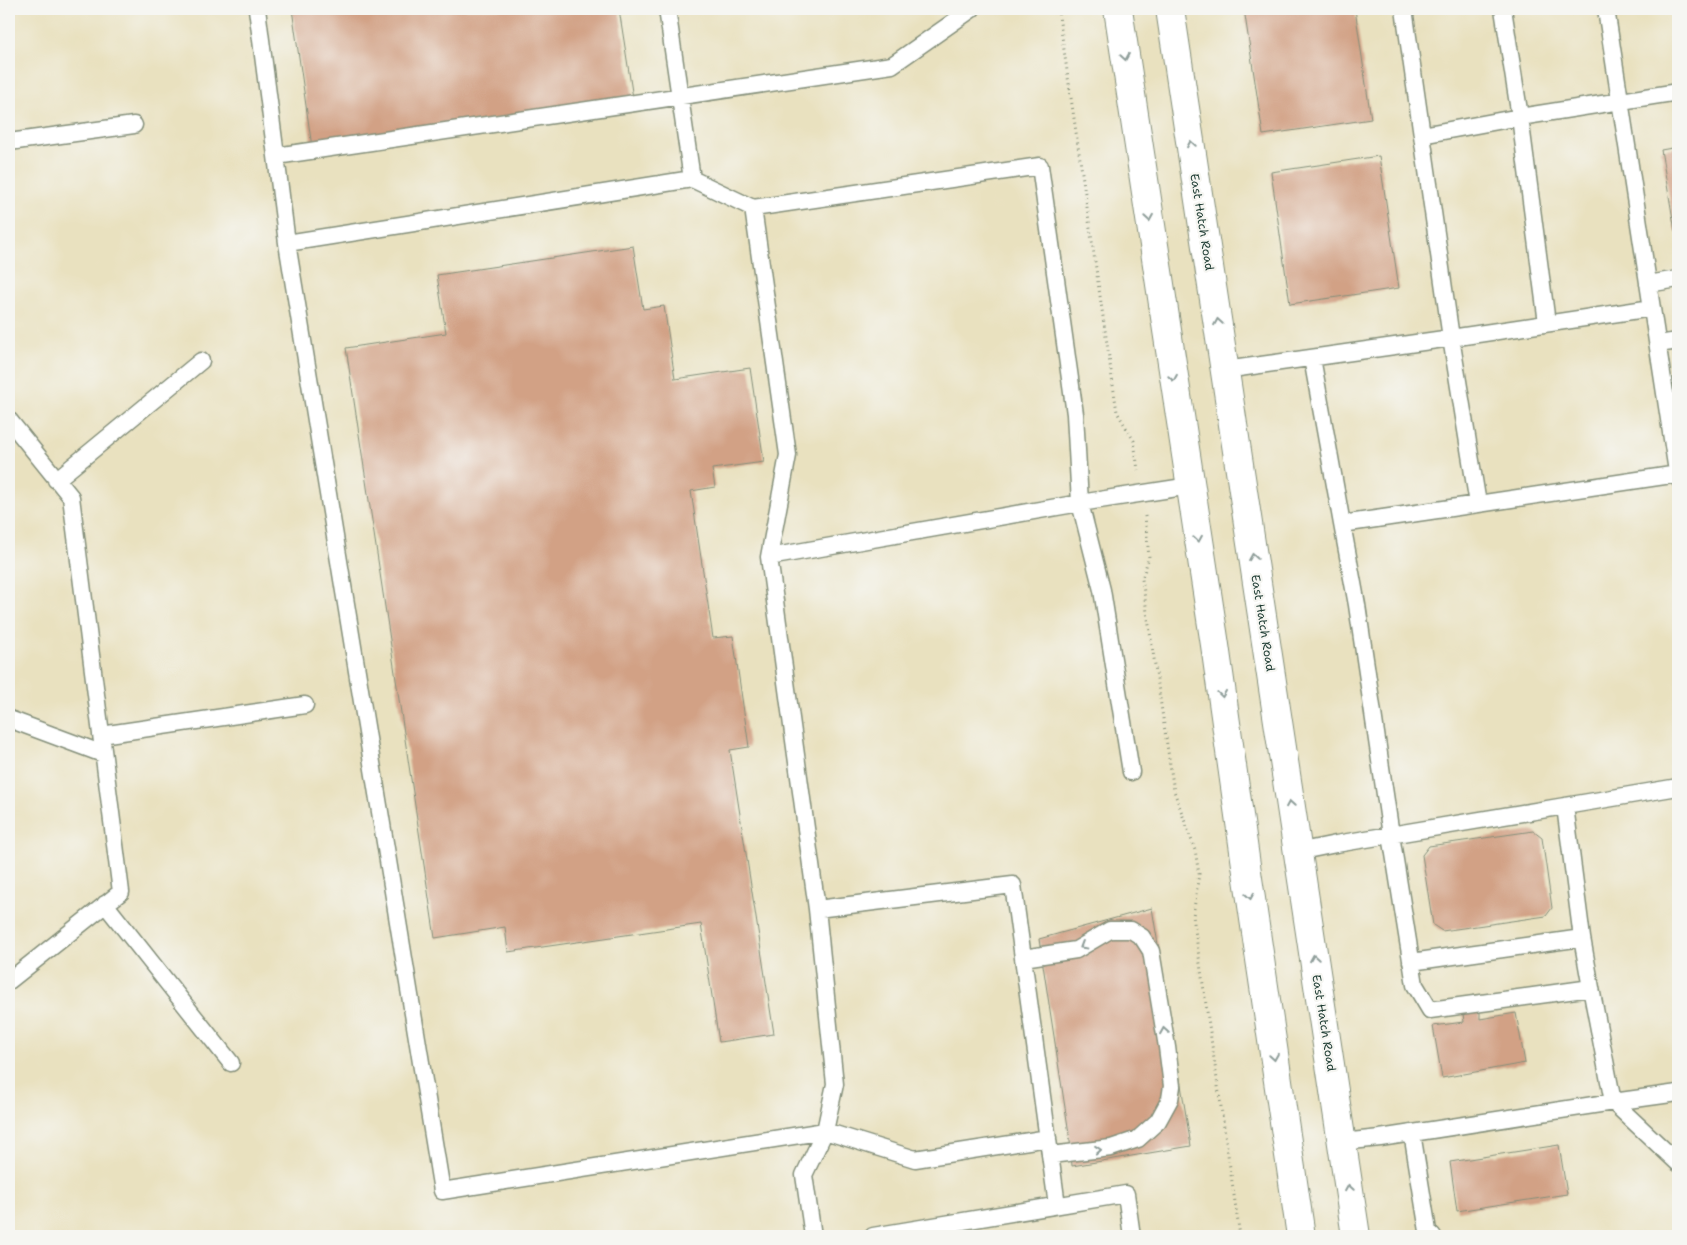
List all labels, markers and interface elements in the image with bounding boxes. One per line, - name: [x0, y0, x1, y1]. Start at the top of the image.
- one-way arrow: [1119, 53, 1130, 61]
- one-way arrow: [1186, 140, 1196, 148]
- street label: East Hatch Road: [1186, 172, 1218, 272]
- one-way arrow: [1143, 214, 1154, 222]
- one-way arrow: [1213, 317, 1223, 326]
- one-way arrow: [1168, 374, 1178, 383]
- one-way arrow: [1193, 535, 1203, 543]
- one-way arrow: [1248, 552, 1259, 560]
- street label: East Hatch Road: [1247, 573, 1279, 673]
- one-way arrow: [1216, 690, 1227, 698]
- one-way arrow: [1285, 799, 1296, 807]
- one-way arrow: [1245, 892, 1255, 900]
- one-way arrow: [1080, 939, 1089, 949]
- one-way arrow: [1309, 954, 1319, 963]
- street label: East Hatch Road: [1308, 973, 1340, 1073]
- one-way arrow: [1160, 1026, 1170, 1035]
- one-way arrow: [1269, 1052, 1279, 1061]
- one-way arrow: [1095, 1144, 1103, 1155]
- one-way arrow: [1344, 1184, 1354, 1192]

